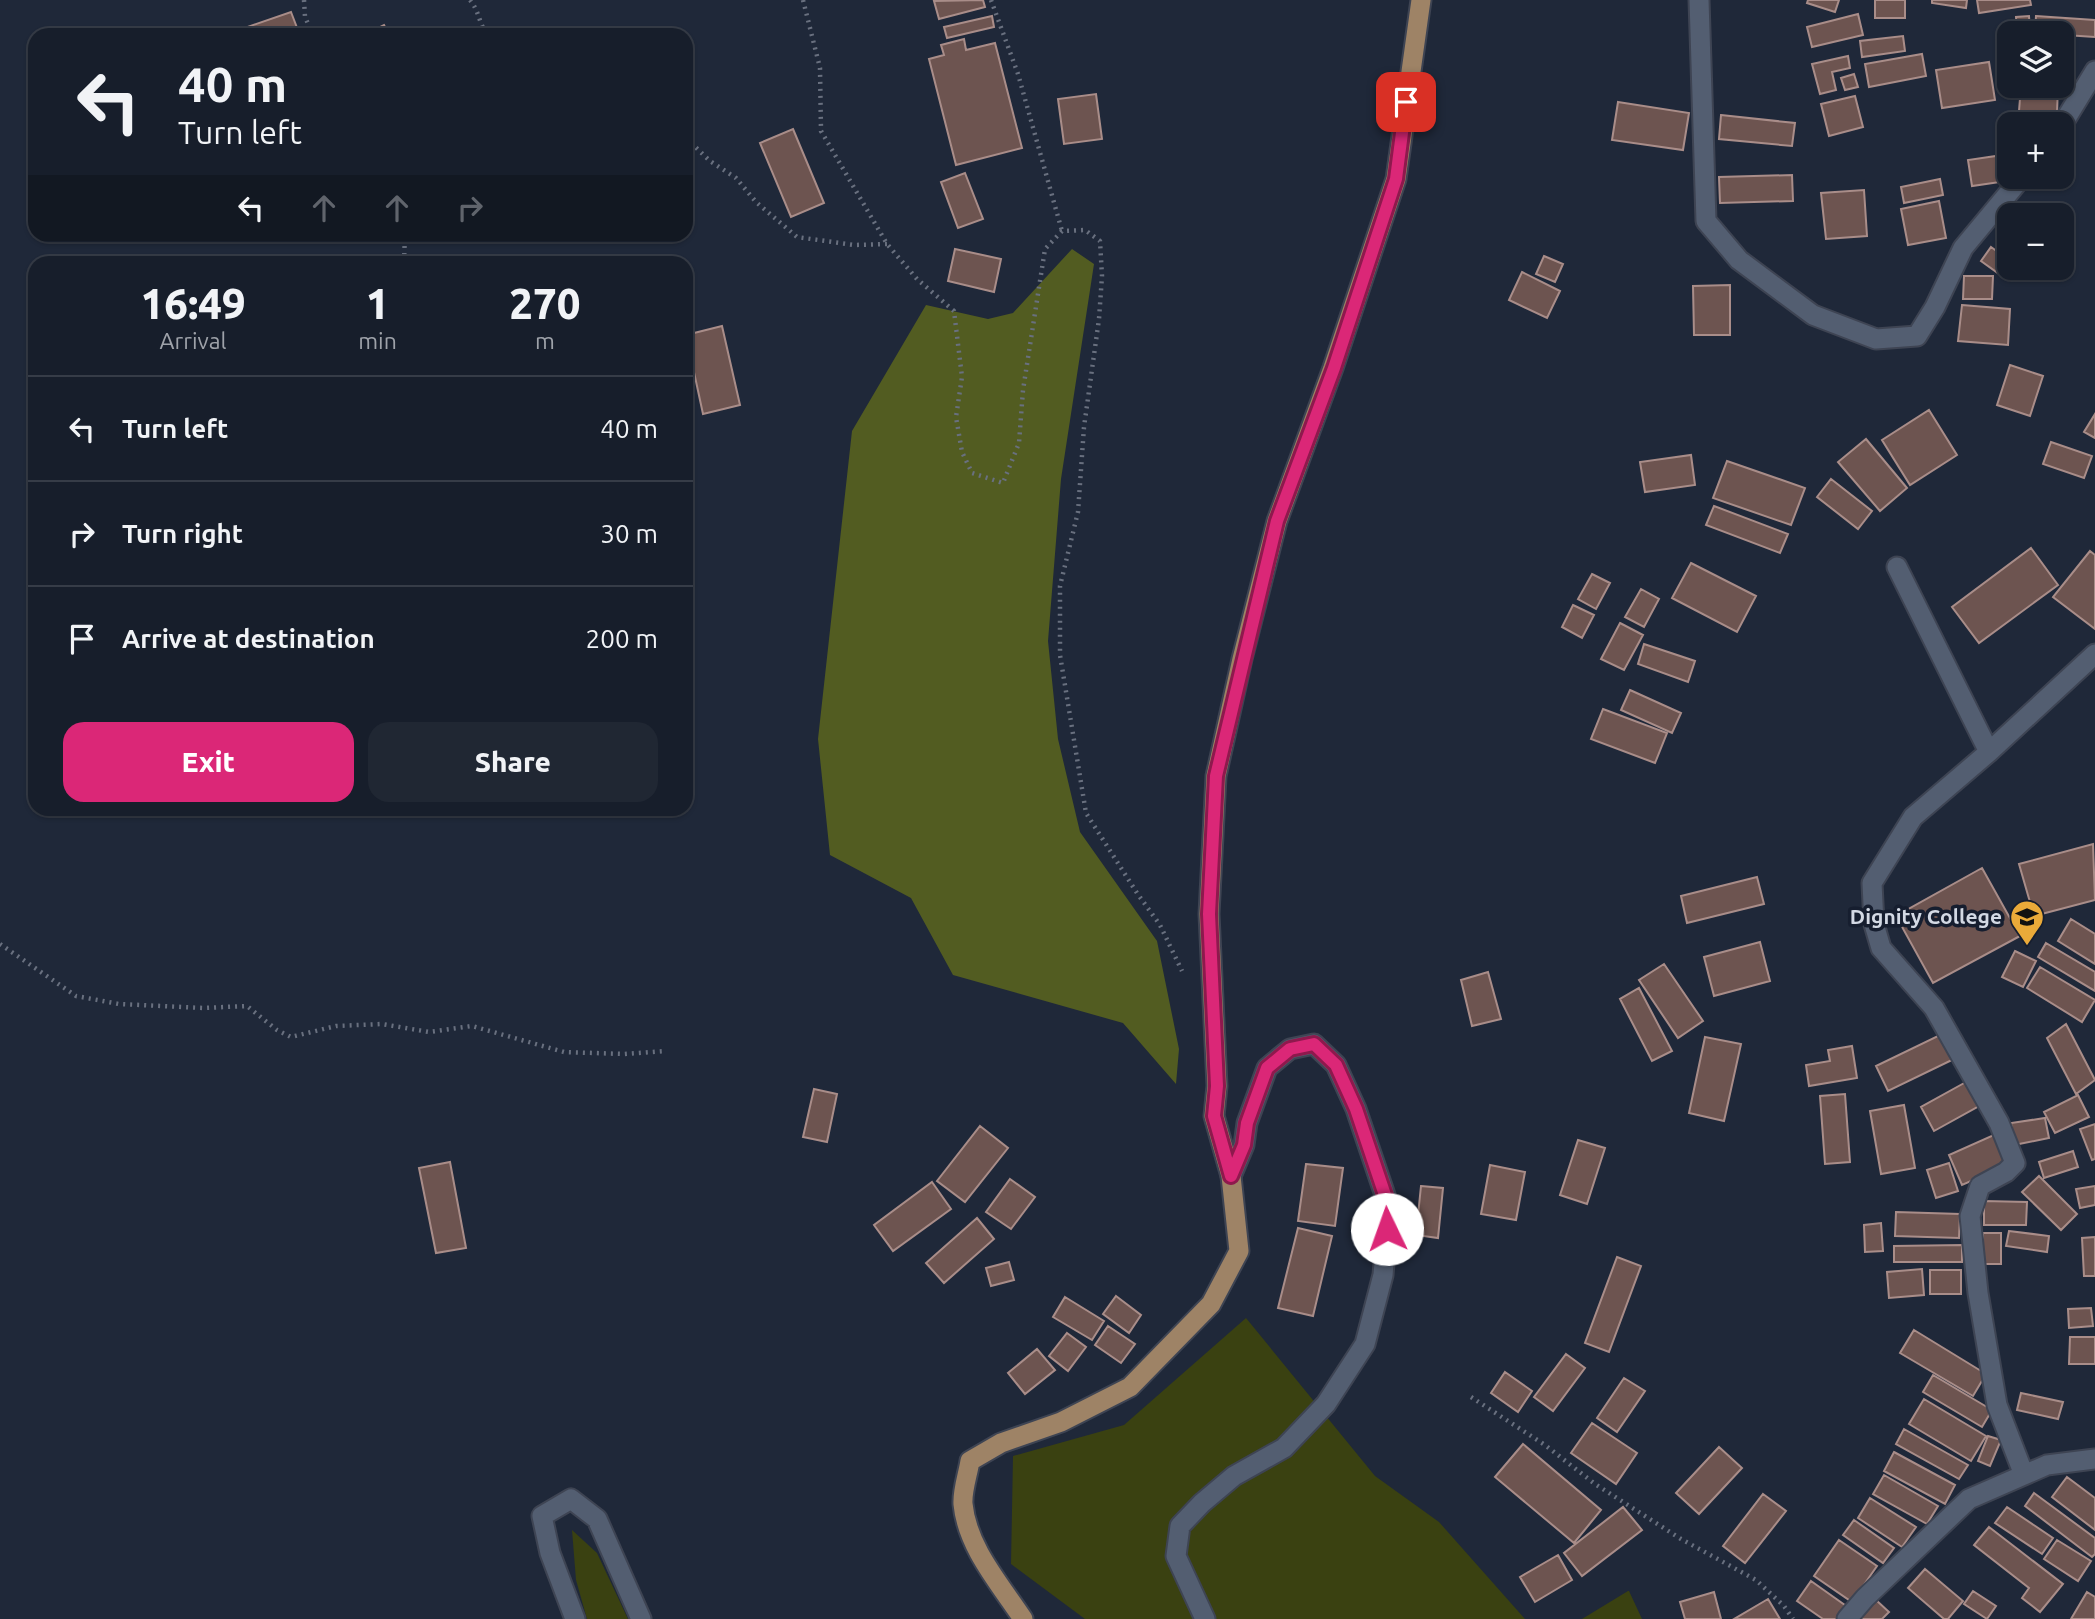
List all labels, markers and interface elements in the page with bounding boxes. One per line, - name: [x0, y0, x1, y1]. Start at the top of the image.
- map controls: [1997, 21, 2074, 280]
- button: layers: [1997, 21, 2074, 98]
- icon: left: [63, 56, 154, 147]
- text: 40 m: [178, 56, 287, 111]
- pin: [1376, 72, 1436, 132]
- icon: arrive: [1387, 83, 1425, 121]
- button: +: [1997, 112, 2074, 189]
- text: Turn left: [178, 114, 302, 150]
- icon: left: [232, 189, 270, 227]
- icon: ahead: [305, 189, 343, 227]
- icon: ahead: [378, 189, 416, 227]
- icon: right: [451, 189, 489, 227]
- button: −: [1997, 203, 2074, 280]
- text: 16:49: [141, 280, 246, 327]
- text: 1: [366, 280, 389, 327]
- text: 270: [509, 280, 580, 327]
- text: Arrival: [160, 328, 227, 353]
- text: min: [358, 328, 397, 353]
- text: m: [535, 328, 555, 353]
- icon: left: [63, 410, 101, 448]
- text: Turn left: [122, 414, 228, 443]
- text: 40 m: [600, 414, 658, 443]
- icon: right: [63, 515, 101, 553]
- text: Turn right: [122, 519, 243, 548]
- text: 30 m: [600, 519, 658, 548]
- icon: arrive: [63, 620, 101, 658]
- text: Arrive at destination: [122, 624, 375, 653]
- text: 200 m: [586, 624, 658, 653]
- button: Exit: [63, 722, 354, 802]
- button: Share: [368, 722, 658, 802]
- school or university icon: Dignity College: [2008, 898, 2046, 947]
- place label: Dignity College: [1850, 904, 2002, 928]
- position arrow: [1350, 1192, 1424, 1266]

